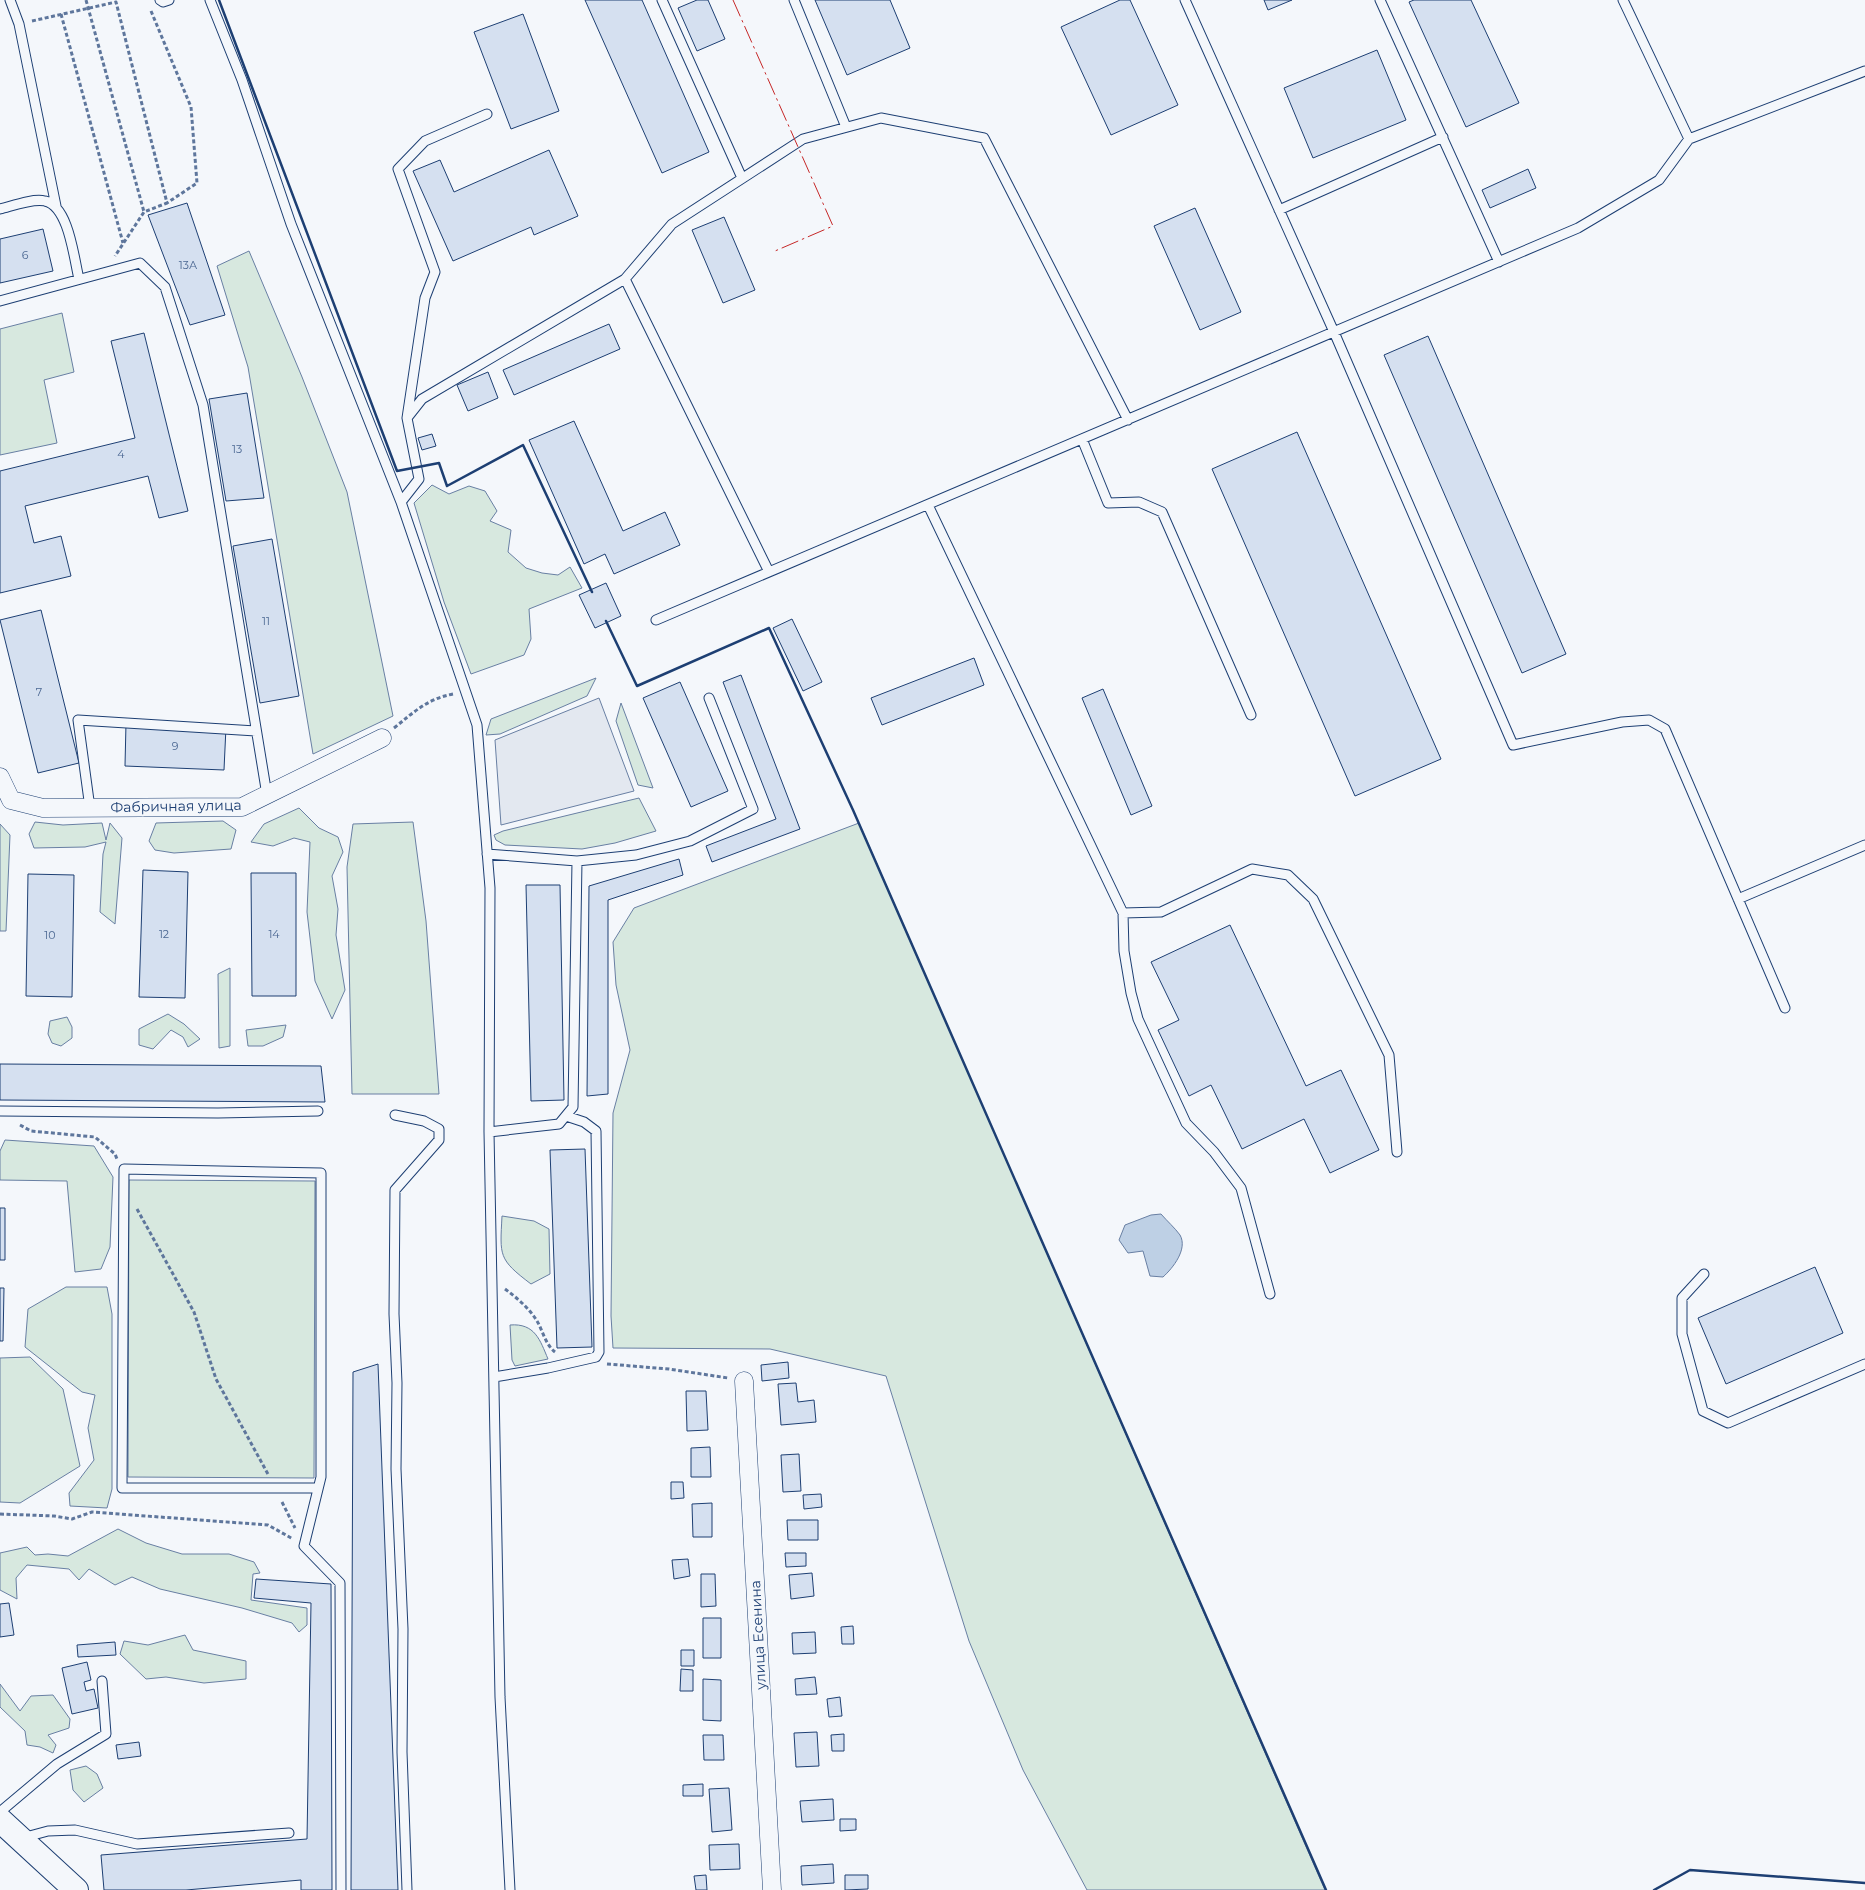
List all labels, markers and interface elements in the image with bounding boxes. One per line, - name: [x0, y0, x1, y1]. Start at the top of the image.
- house number: 6: [22, 248, 29, 262]
- house number: 13А: [179, 258, 198, 272]
- house number: 13: [232, 442, 242, 456]
- house number: 4: [117, 447, 125, 461]
- house number: 11: [262, 614, 270, 628]
- house number: 7: [36, 685, 42, 699]
- house number: 9: [172, 739, 179, 753]
- street label: Фабричная улица: [110, 796, 242, 816]
- house number: 12: [159, 927, 169, 941]
- house number: 14: [268, 927, 280, 941]
- house number: 10: [44, 928, 56, 942]
- street label: улица Есенина: [746, 1580, 770, 1691]

